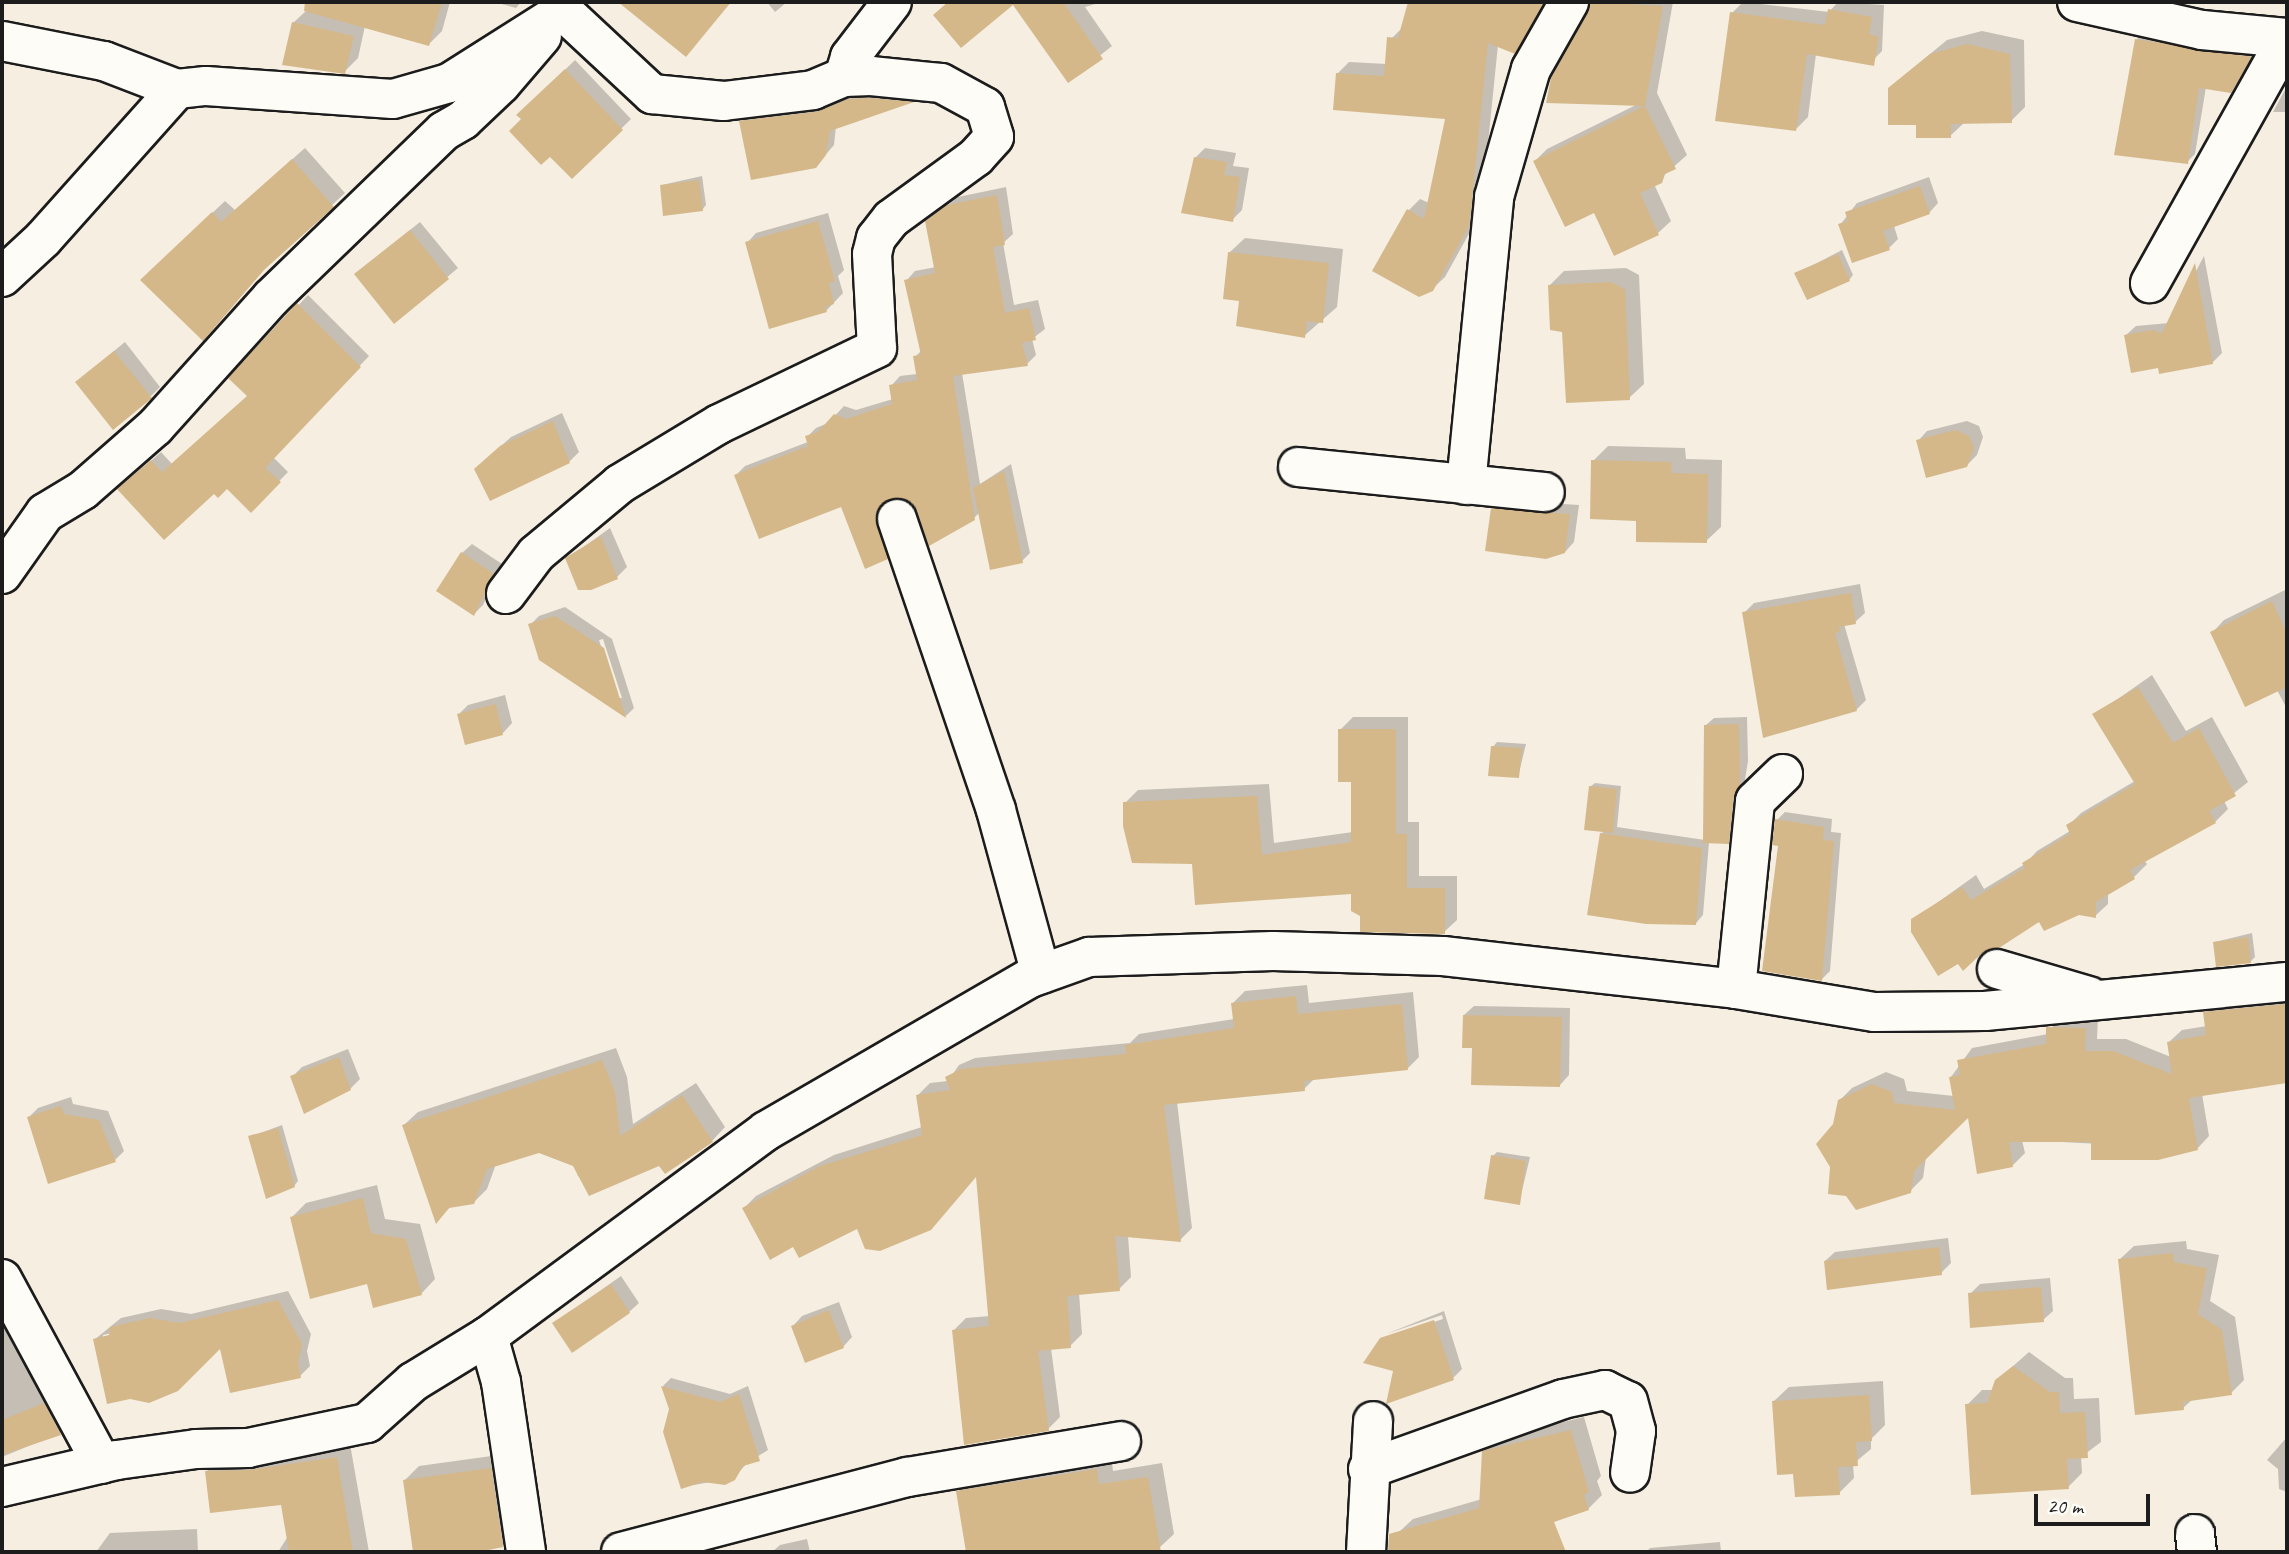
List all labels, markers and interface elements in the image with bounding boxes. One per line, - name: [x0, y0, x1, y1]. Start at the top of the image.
- scale bar: [2037, 1480, 2152, 1524]
- text: 20 m: [2047, 1493, 2083, 1519]

